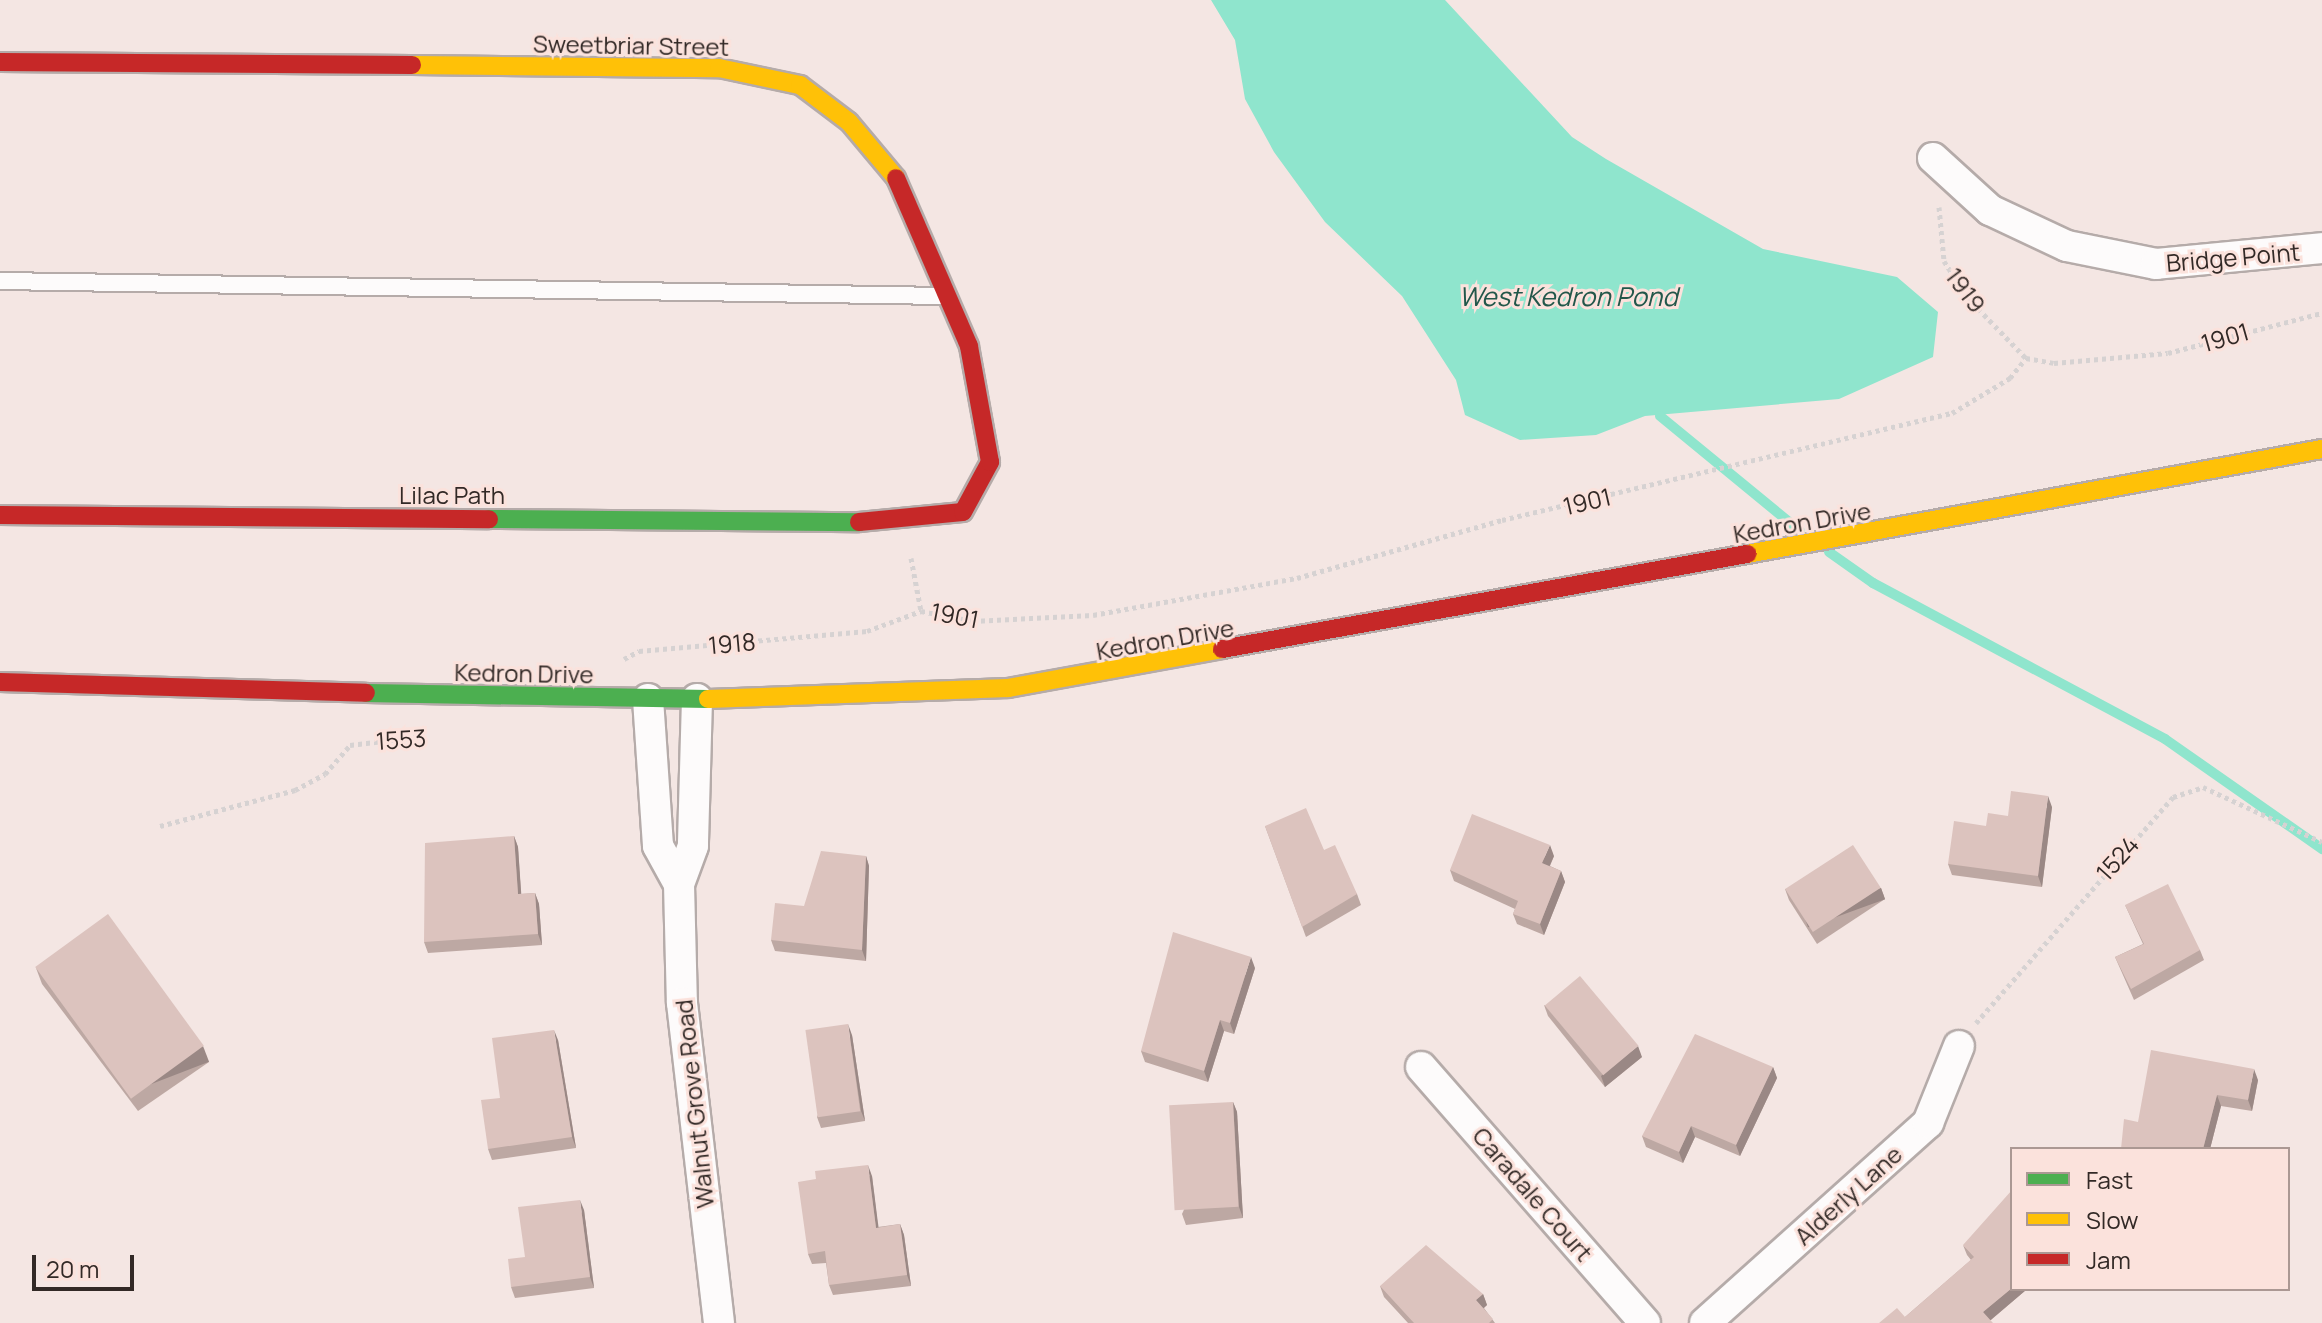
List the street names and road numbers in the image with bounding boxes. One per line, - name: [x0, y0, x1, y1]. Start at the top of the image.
- street label: Sweetbriar Street: [533, 29, 729, 61]
- street label: Bridge Point: [2165, 237, 2301, 277]
- street label: 1919: [1940, 262, 1992, 318]
- street label: 1901: [2198, 317, 2252, 357]
- street label: Lilac Path: [399, 481, 505, 509]
- street label: 1901: [1560, 482, 1614, 520]
- street label: Kedron Drive: [1731, 496, 1873, 548]
- street label: 1901: [929, 596, 981, 634]
- street label: Kedron Drive: [1094, 613, 1236, 665]
- street label: 1918: [707, 627, 757, 659]
- street label: Kedron Drive: [454, 657, 594, 689]
- street label: 1553: [375, 723, 427, 755]
- street label: 1524: [2090, 830, 2144, 886]
- street label: Walnut Grove Road: [669, 998, 719, 1210]
- street label: Caradale Court: [1467, 1121, 1599, 1267]
- street label: Alderly Lane: [1788, 1139, 1908, 1251]

